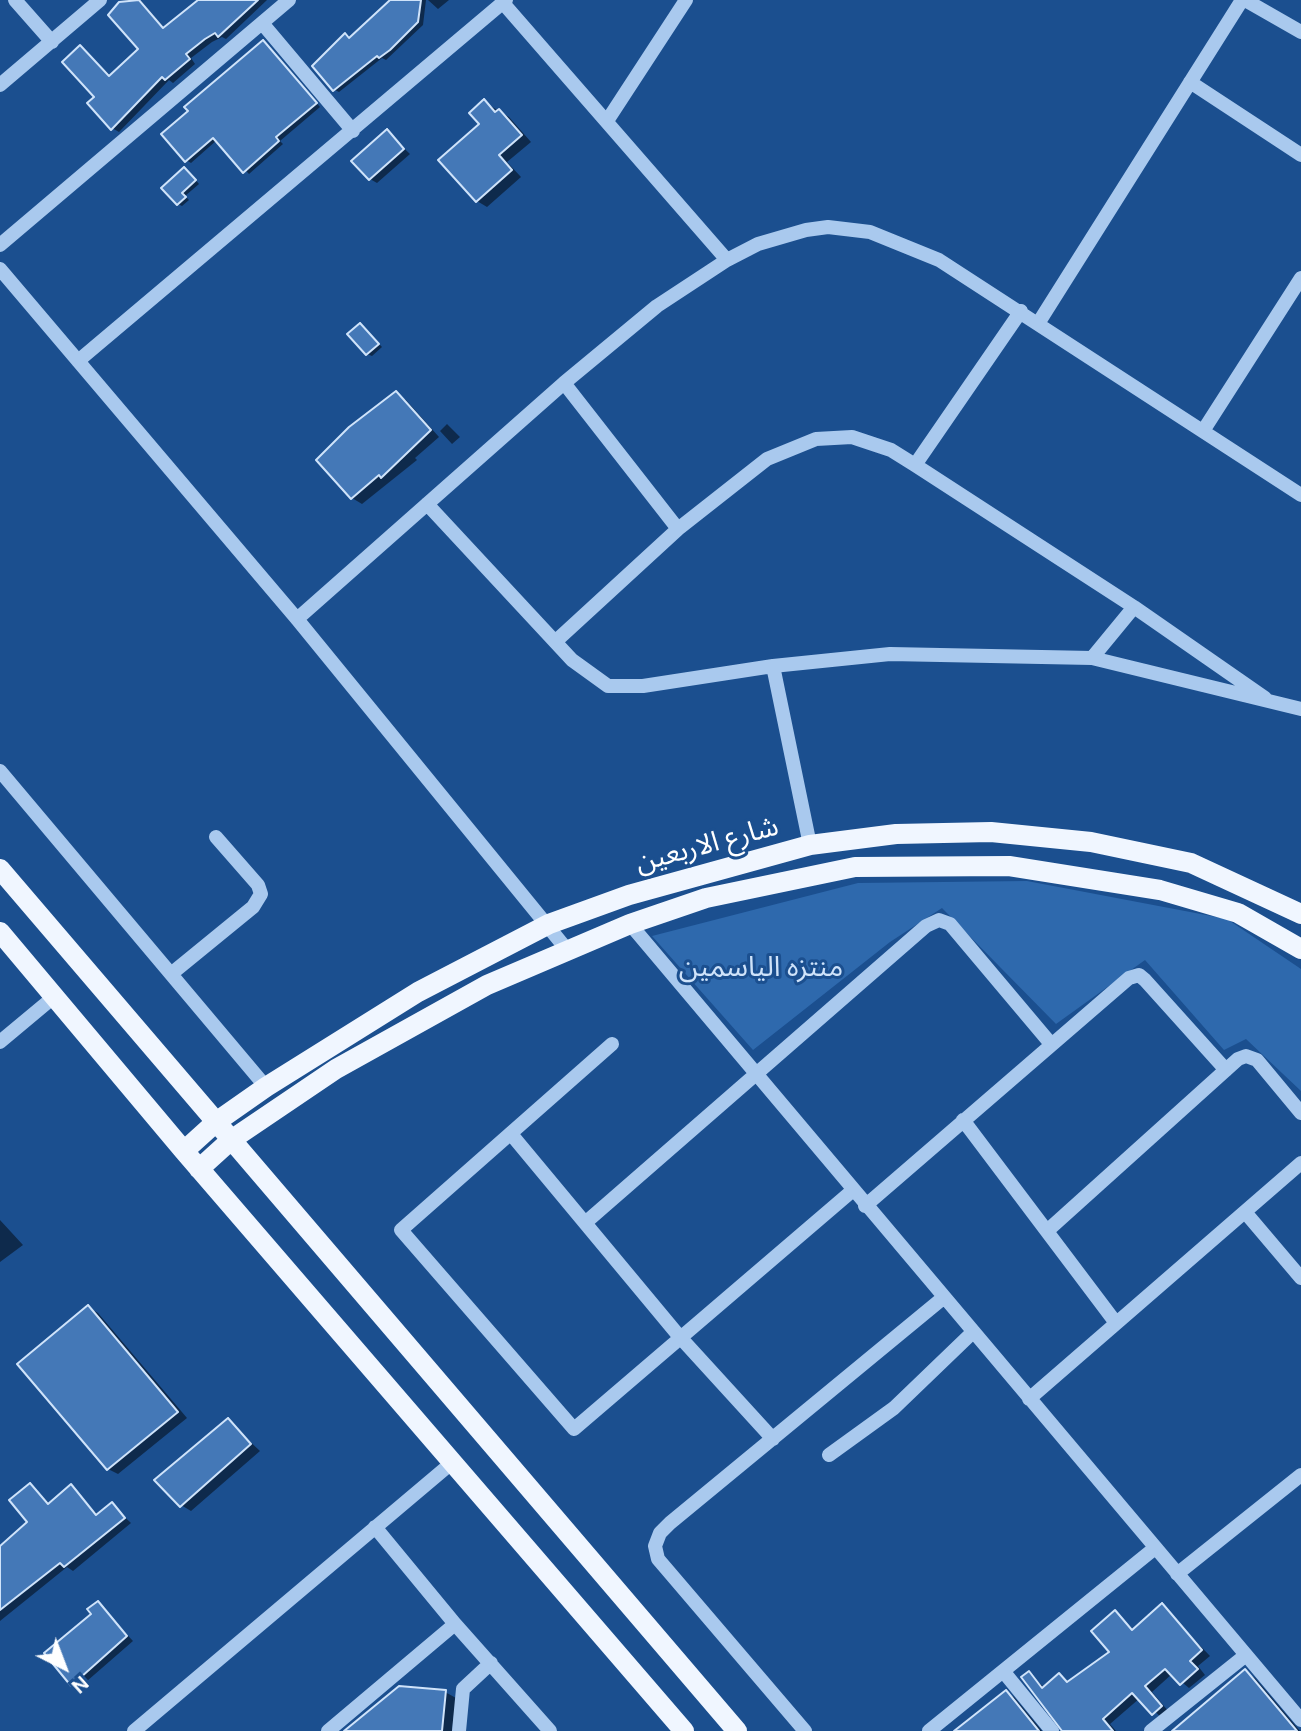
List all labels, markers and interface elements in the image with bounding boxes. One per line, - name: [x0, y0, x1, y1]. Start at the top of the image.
- street label: شارع الاربعين: [632, 810, 782, 880]
- park label: منتزه الياسمين: [679, 951, 843, 985]
- north arrow: [24, 1627, 104, 1707]
- text: N: [65, 1670, 95, 1700]

